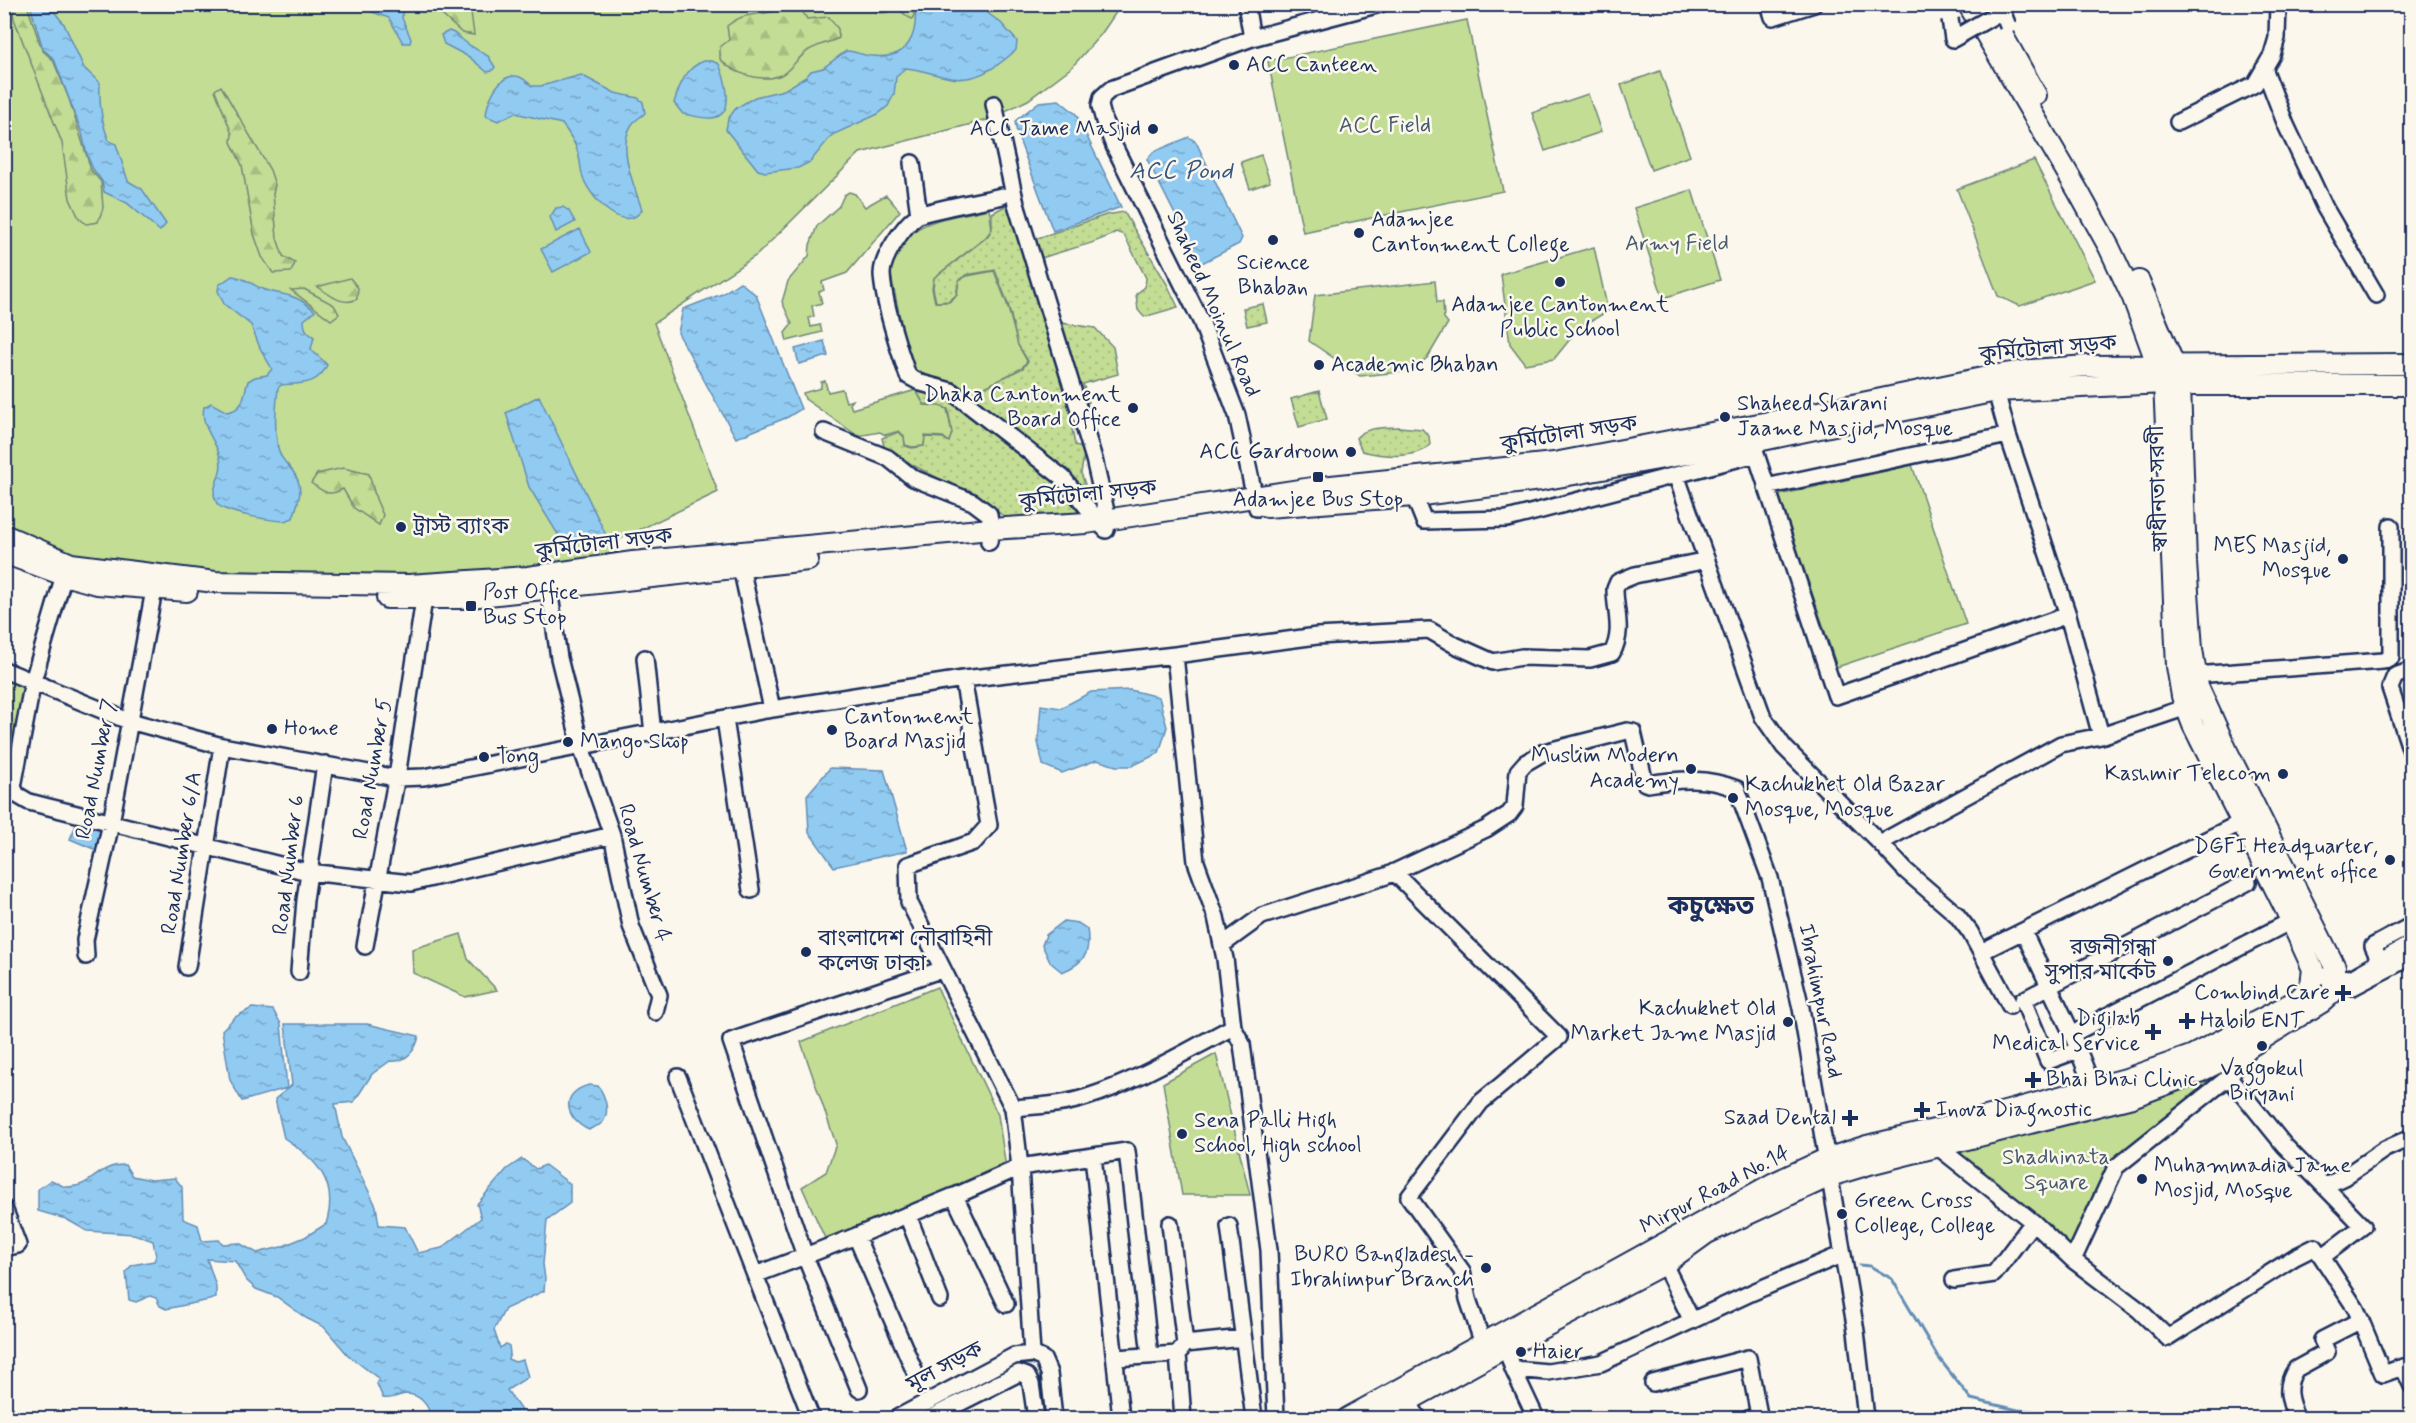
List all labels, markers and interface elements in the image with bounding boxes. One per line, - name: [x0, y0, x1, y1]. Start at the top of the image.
- place label: ACC Canteen: [1246, 51, 1377, 79]
- marker: ACC Canteen: [1227, 58, 1241, 72]
- park label: ACC Field: [1339, 112, 1431, 140]
- place label: ACC Jame Masjid: [970, 115, 1141, 143]
- marker: ACC Jame Masjid: [1146, 122, 1160, 136]
- water label: ACC Pond: [1129, 156, 1235, 187]
- place label: Adamjee Cantonment College: [1371, 206, 1570, 262]
- street label: Shaheed Moinul Road: [1159, 207, 1267, 401]
- marker: Adamjee Cantonment College: [1352, 226, 1366, 240]
- park label: Army Field: [1625, 230, 1729, 258]
- marker: Science Bhaban: [1266, 233, 1280, 247]
- place label: Science Bhaban: [1236, 249, 1310, 302]
- marker: Adamjee Cantonment Public School: [1553, 275, 1567, 289]
- place label: Adamjee Cantonment Public School: [1451, 291, 1669, 344]
- street label: কুর্মিটোলা সড়ক: [1977, 328, 2118, 369]
- place label: Academic Bhaban: [1331, 351, 1499, 379]
- marker: Academic Bhaban: [1312, 358, 1326, 372]
- place label: Dhaka Cantonment Board Office: [924, 381, 1121, 434]
- place label: Shaheed Sharani Jaame Masjid, Mosque: [1737, 390, 1953, 444]
- marker: Dhaka Cantonment Board Office: [1126, 401, 1140, 415]
- street label: কুর্মিটোলা সড়ক: [1498, 408, 1640, 459]
- marker: Shaheed Sharani Jaame Masjid, Mosque: [1718, 410, 1732, 424]
- street label: স্বাধীনতা সরণী: [2143, 423, 2175, 552]
- place label: ACC Gardroom: [1199, 438, 1339, 466]
- marker: ACC Gardroom: [1344, 445, 1358, 459]
- marker: Adamjee Bus Stop: [1311, 470, 1325, 484]
- street label: কুর্মিটোলা সড়ক: [1017, 473, 1158, 516]
- place label: Adamjee Bus Stop: [1233, 486, 1403, 514]
- place label: ট্রাস্ট ব্যাংক: [412, 513, 509, 541]
- marker: ট্রাস্ট ব্যাংক: [394, 520, 408, 534]
- street label: কুর্মিটোলা সড়ক: [533, 521, 674, 566]
- place label: MES Masjid, Mosque: [2213, 532, 2331, 585]
- marker: MES Masjid, Mosque: [2336, 552, 2350, 566]
- place label: Post Office Bus Stop: [483, 579, 579, 632]
- marker: Post Office Bus Stop: [464, 599, 478, 613]
- street label: Road Number 7: [70, 696, 124, 842]
- street label: Road Number 5: [347, 696, 399, 842]
- place label: Cantonment Board Masjid: [844, 703, 973, 756]
- place label: Home: [284, 715, 339, 743]
- marker: Home: [265, 722, 279, 736]
- marker: Cantonment Board Masjid: [825, 723, 839, 737]
- place label: Mango Shop: [580, 728, 689, 759]
- marker: Mango Shop: [561, 735, 575, 749]
- place label: Muslim Modern Academy: [1531, 742, 1679, 795]
- place label: Tong: [496, 743, 539, 774]
- marker: Tong: [477, 750, 491, 764]
- place label: Kashmir Telecom: [2105, 760, 2271, 788]
- marker: Muslim Modern Academy: [1684, 762, 1698, 776]
- marker: Kashmir Telecom: [2276, 767, 2290, 781]
- street label: Road Number 6/A: [155, 770, 209, 936]
- place label: Kachukhet Old Bazar Mosque, Mosque: [1745, 771, 1946, 824]
- marker: Kachukhet Old Bazar Mosque, Mosque: [1726, 791, 1740, 805]
- street label: Road Number 6: [267, 793, 311, 937]
- street label: Road Number 4: [611, 801, 677, 945]
- place label: DGFI Headquarter, Government office: [2194, 833, 2378, 886]
- marker: DGFI Headquarter, Government office: [2383, 853, 2397, 867]
- district label: কচুক্ষেত: [1667, 890, 1755, 924]
- street label: Ibrahimpur Road: [1791, 921, 1849, 1081]
- place label: বাংলাদেশ নৌবাহিনী কলেজ ঢাকা: [817, 925, 993, 978]
- place label: রজনীগন্ধা সুপার মার্কেট: [2044, 934, 2157, 987]
- marker: বাংলাদেশ নৌবাহিনী কলেজ ঢাকা: [799, 945, 813, 959]
- marker: রজনীগন্ধা সুপার মার্কেট: [2161, 954, 2175, 968]
- place label: Combind Care: [2194, 979, 2330, 1007]
- marker: Combind Care: [2334, 984, 2352, 1002]
- place label: Kachukhet Old Market Jame Masjid: [1571, 995, 1776, 1048]
- place label: Digilab Medical Service: [1992, 1005, 2140, 1058]
- place label: Habib ENT: [2200, 1007, 2305, 1035]
- marker: Habib ENT: [2178, 1012, 2196, 1030]
- marker: Kachukhet Old Market Jame Masjid: [1781, 1015, 1795, 1029]
- marker: Digilab Medical Service: [2144, 1023, 2162, 1041]
- marker: Vaggokul Biryani: [2255, 1039, 2269, 1053]
- place label: Vaggokul Biryani: [2220, 1055, 2304, 1108]
- place label: Bhai Bhai Clinic: [2046, 1066, 2198, 1094]
- marker: Bhai Bhai Clinic: [2024, 1071, 2042, 1089]
- place label: Inova Diagnostic: [1936, 1096, 2092, 1127]
- marker: Inova Diagnostic: [1913, 1101, 1931, 1119]
- place label: Saad Dental: [1724, 1104, 1836, 1132]
- place label: Sena Palli High School, High school: [1194, 1107, 1362, 1163]
- marker: Saad Dental: [1841, 1109, 1859, 1127]
- marker: Sena Palli High School, High school: [1175, 1127, 1189, 1141]
- street label: Mirpur Road No.14: [1635, 1139, 1795, 1241]
- park label: Shadhinata Square: [2002, 1144, 2110, 1197]
- place label: Muhammadia Jame Mosjid, Mosque: [2154, 1152, 2351, 1205]
- marker: Muhammadia Jame Mosjid, Mosque: [2135, 1172, 2149, 1186]
- place label: Green Cross College, College: [1854, 1187, 1995, 1241]
- marker: Green Cross College, College: [1835, 1207, 1849, 1221]
- place label: BURO Bangladesh - Ibrahimpur Branch: [1290, 1241, 1474, 1294]
- marker: BURO Bangladesh - Ibrahimpur Branch: [1479, 1261, 1493, 1275]
- street label: মূল সড়ক: [901, 1335, 988, 1399]
- place label: Haier: [1533, 1338, 1583, 1366]
- marker: Haier: [1514, 1345, 1528, 1359]

